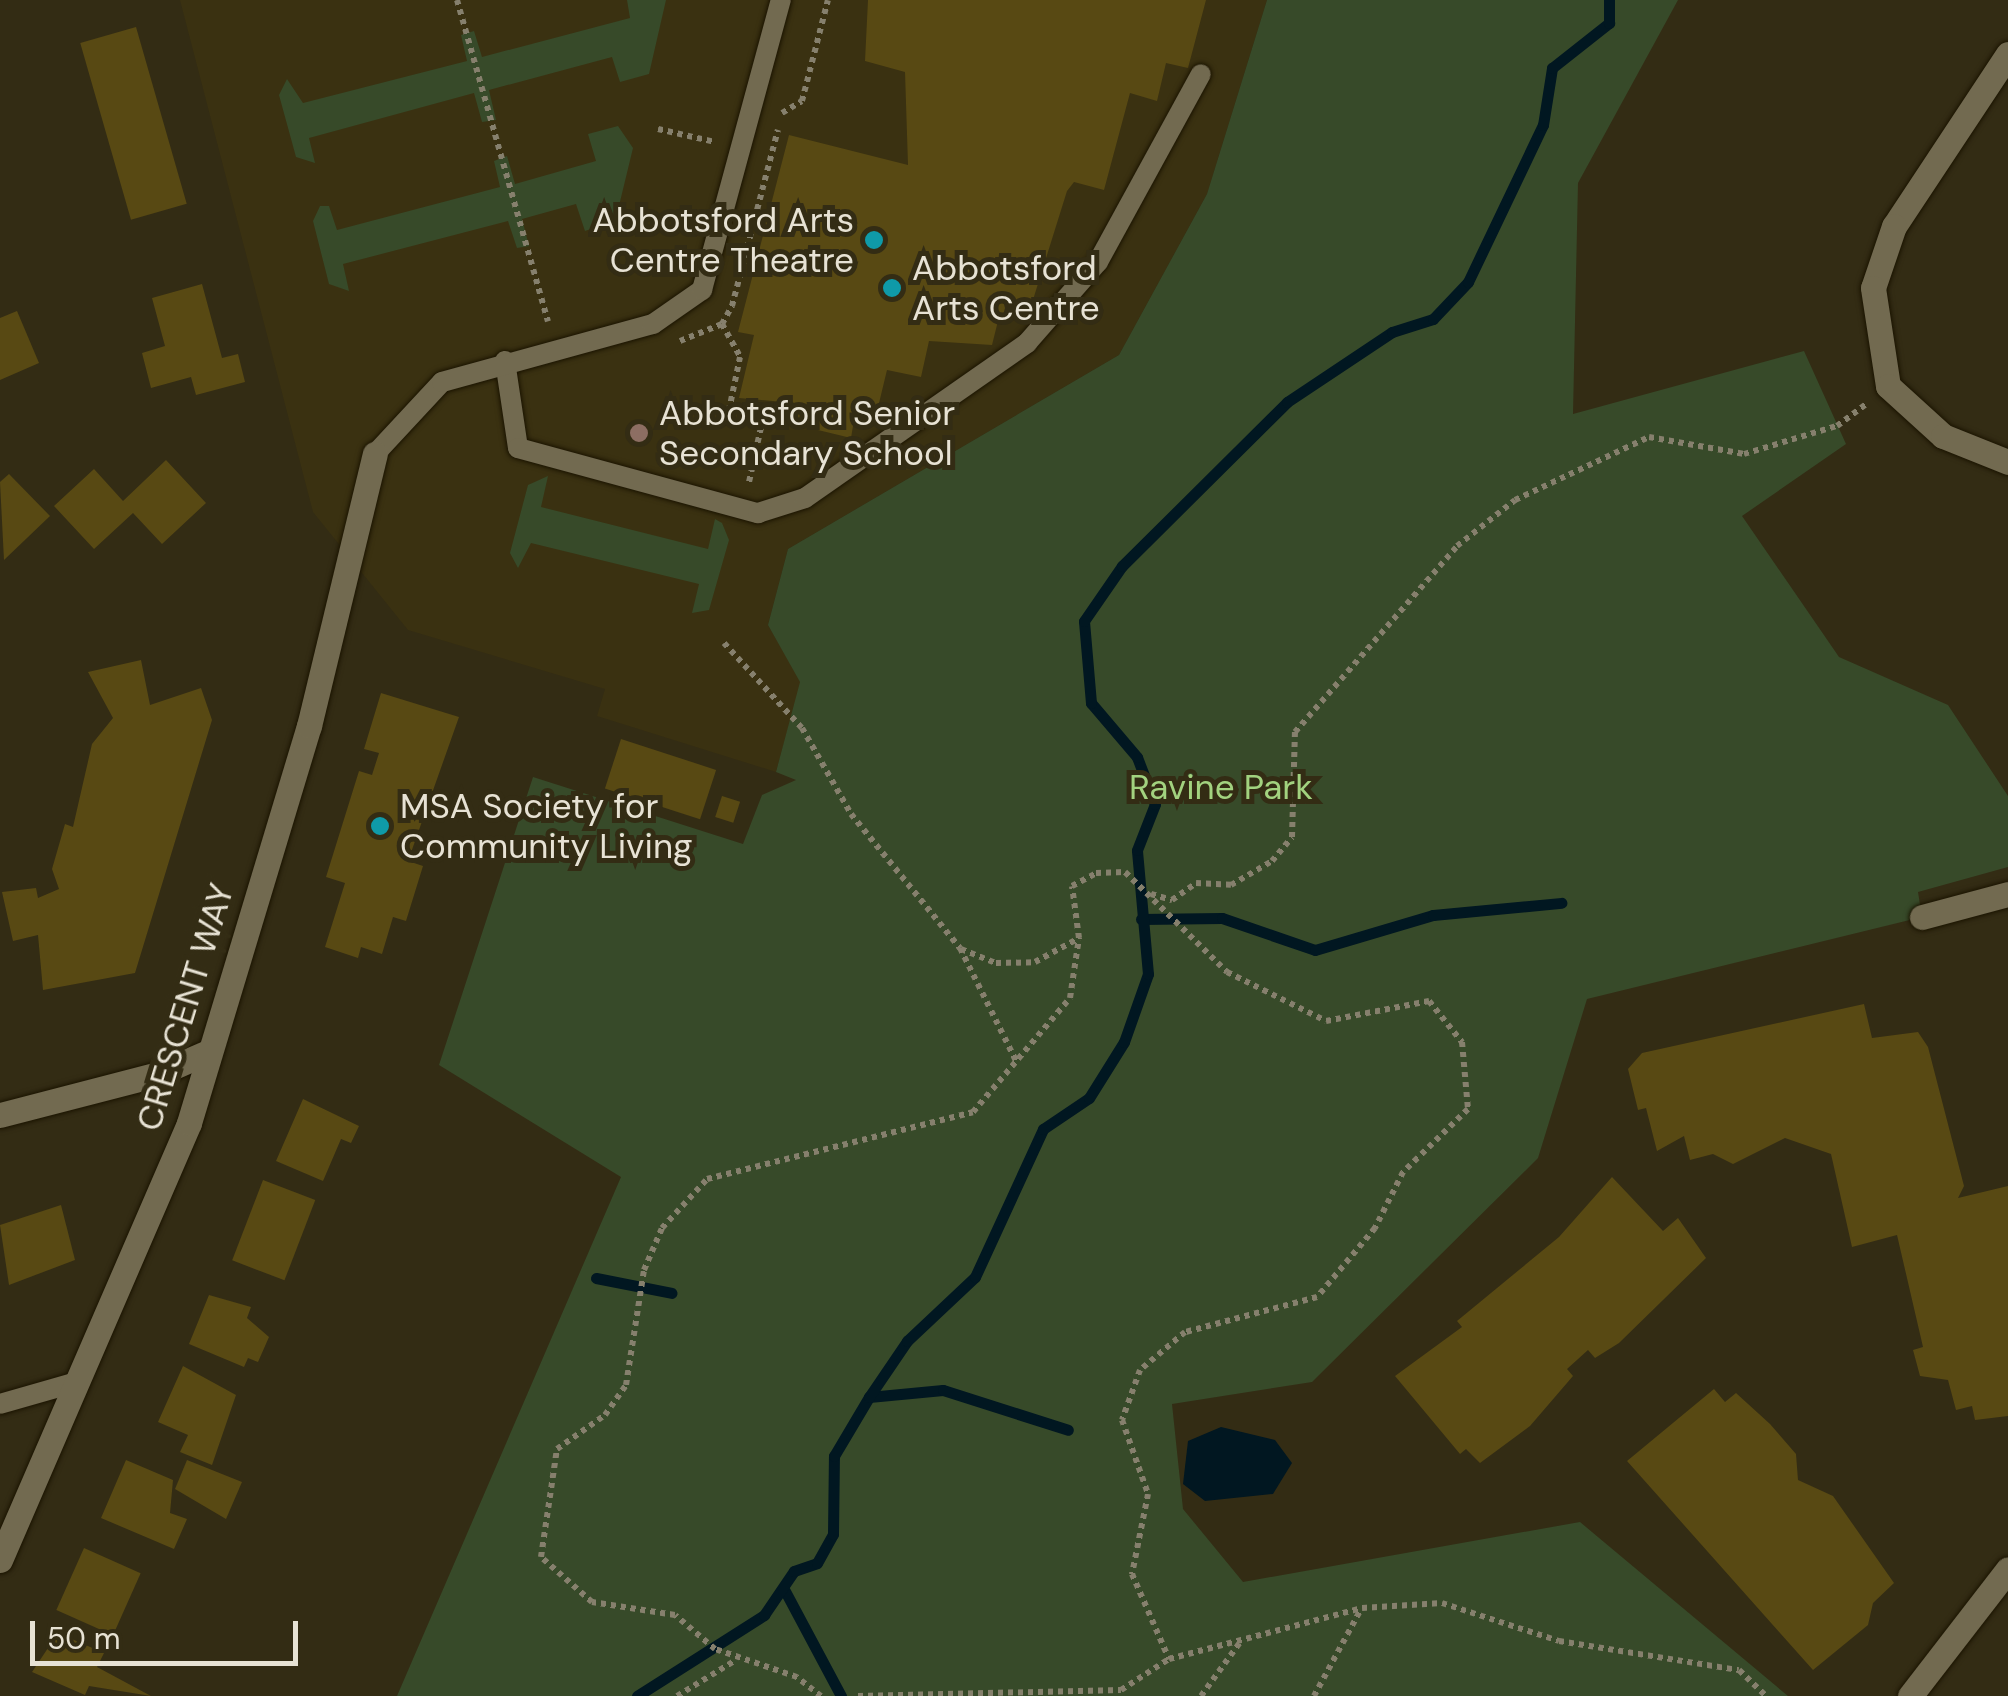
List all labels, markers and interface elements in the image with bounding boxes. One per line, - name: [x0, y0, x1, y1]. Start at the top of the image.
- place label: Abbotsford Arts Centre Theatre: [593, 199, 854, 281]
- marker: Abbotsford Arts Centre Theatre: [863, 229, 885, 251]
- place label: Abbotsford Arts Centre: [912, 247, 1100, 329]
- marker: Abbotsford Arts Centre: [881, 277, 903, 299]
- place label: Abbotsford Senior Secondary School: [659, 392, 955, 474]
- marker: Abbotsford Senior Secondary School: [628, 422, 650, 444]
- park label: Ravine Park: [1129, 766, 1313, 808]
- place label: MSA Society for Community Living: [400, 785, 693, 867]
- marker: MSA Society for Community Living: [369, 815, 391, 837]
- street label: CRESCENT WAY: [127, 878, 243, 1136]
- scale bar: [35, 1601, 302, 1663]
- text: 50 m: [47, 1619, 121, 1658]

